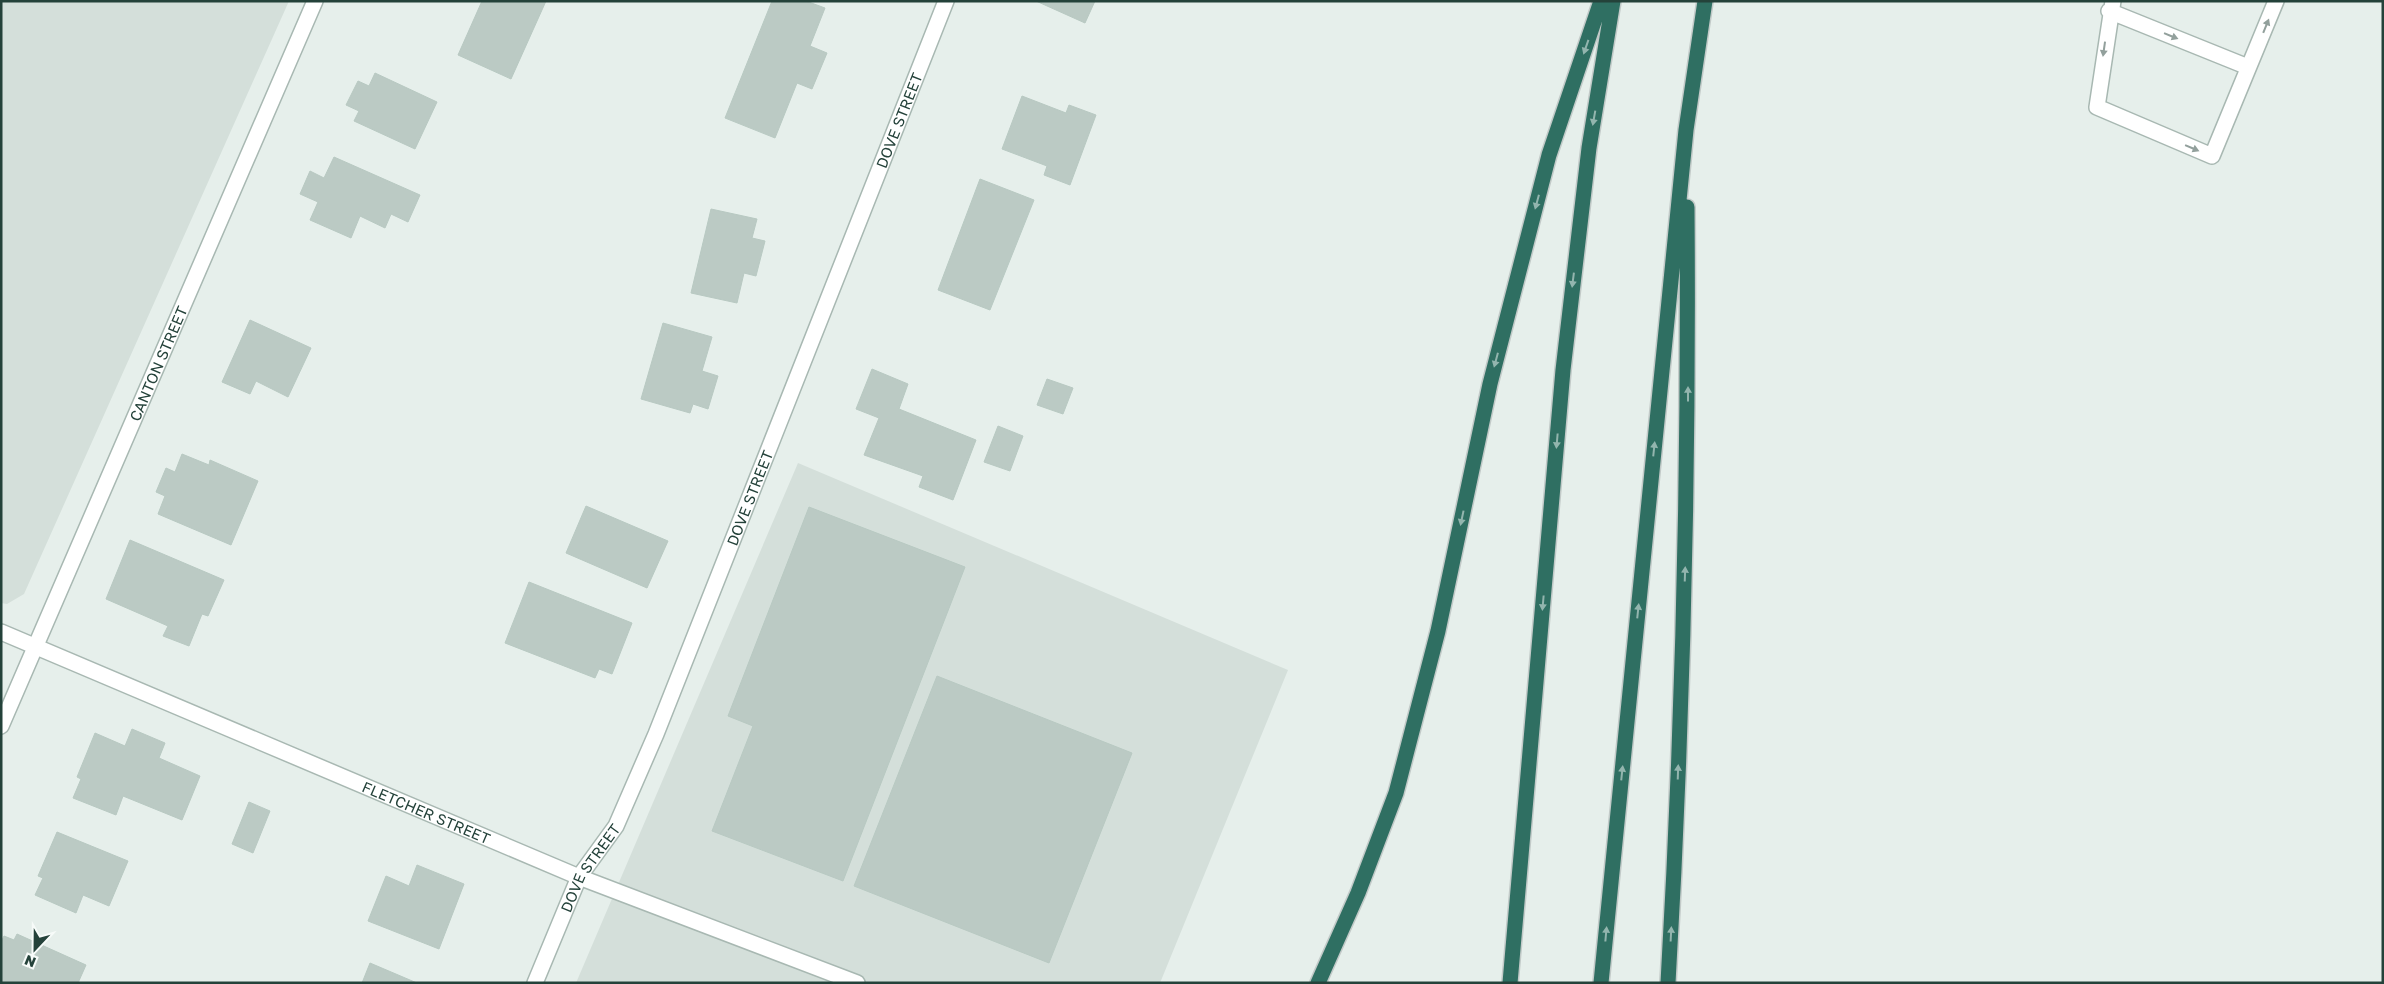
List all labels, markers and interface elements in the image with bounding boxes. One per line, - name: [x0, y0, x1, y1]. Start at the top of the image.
- one-way arrow: [2262, 18, 2270, 33]
- one-way arrow: [2164, 32, 2179, 40]
- one-way arrow: [1582, 40, 1589, 55]
- one-way arrow: [2100, 42, 2108, 58]
- street label: DOVE STREET: [872, 70, 926, 171]
- one-way arrow: [1589, 111, 1597, 127]
- one-way arrow: [2185, 144, 2200, 152]
- one-way arrow: [1533, 195, 1541, 210]
- one-way arrow: [1569, 272, 1577, 288]
- street label: CANTON STREET: [125, 303, 191, 424]
- one-way arrow: [1492, 352, 1500, 367]
- one-way arrow: [1684, 386, 1692, 402]
- one-way arrow: [1552, 433, 1560, 449]
- one-way arrow: [1650, 441, 1658, 457]
- street label: DOVE STREET: [722, 448, 776, 548]
- one-way arrow: [1457, 511, 1465, 527]
- one-way arrow: [1681, 566, 1689, 582]
- one-way arrow: [1539, 595, 1547, 611]
- one-way arrow: [1634, 603, 1642, 619]
- one-way arrow: [1675, 763, 1683, 779]
- one-way arrow: [1618, 764, 1626, 780]
- street label: FLETCHER STREET: [360, 777, 493, 847]
- street label: DOVE STREET: [556, 820, 624, 915]
- north arrow: [10, 924, 60, 974]
- one-way arrow: [1602, 926, 1610, 942]
- one-way arrow: [1668, 926, 1676, 942]
- text: N: [22, 952, 38, 971]

